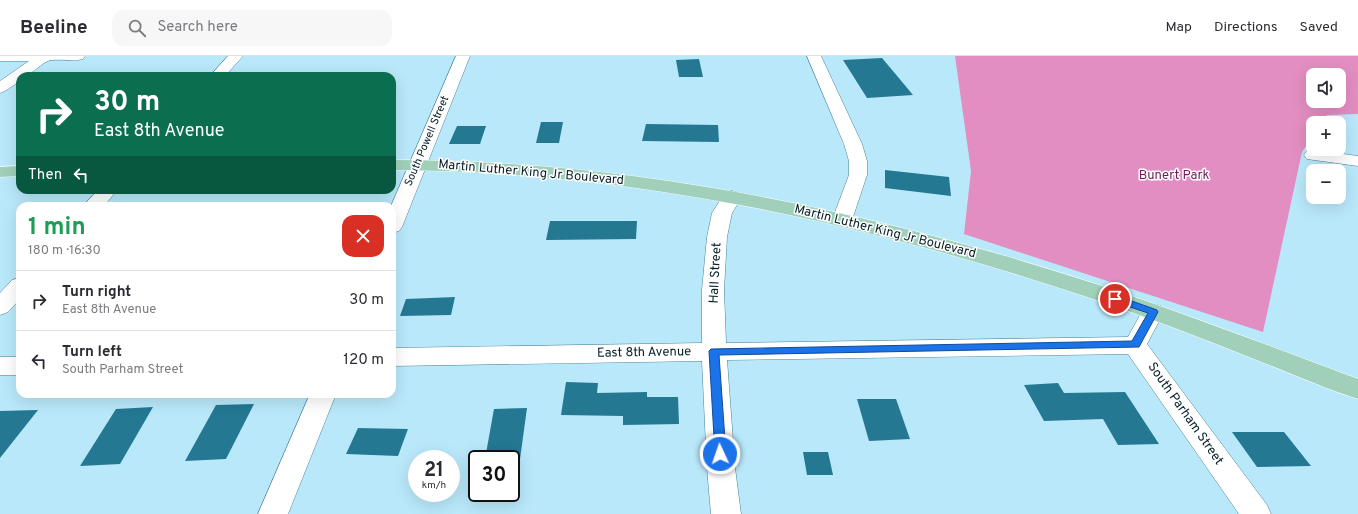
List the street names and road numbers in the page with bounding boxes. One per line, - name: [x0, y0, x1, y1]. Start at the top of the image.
- street label: South Powell Street: [402, 94, 452, 188]
- street label: Martin Luther King Jr Boulevard: [437, 157, 625, 189]
- street label: Martin Luther King Jr Boulevard: [793, 202, 977, 262]
- street label: Hall Street: [706, 242, 726, 304]
- street label: East 8th Avenue: [597, 344, 691, 362]
- street label: South Parham Street: [1144, 360, 1226, 468]

